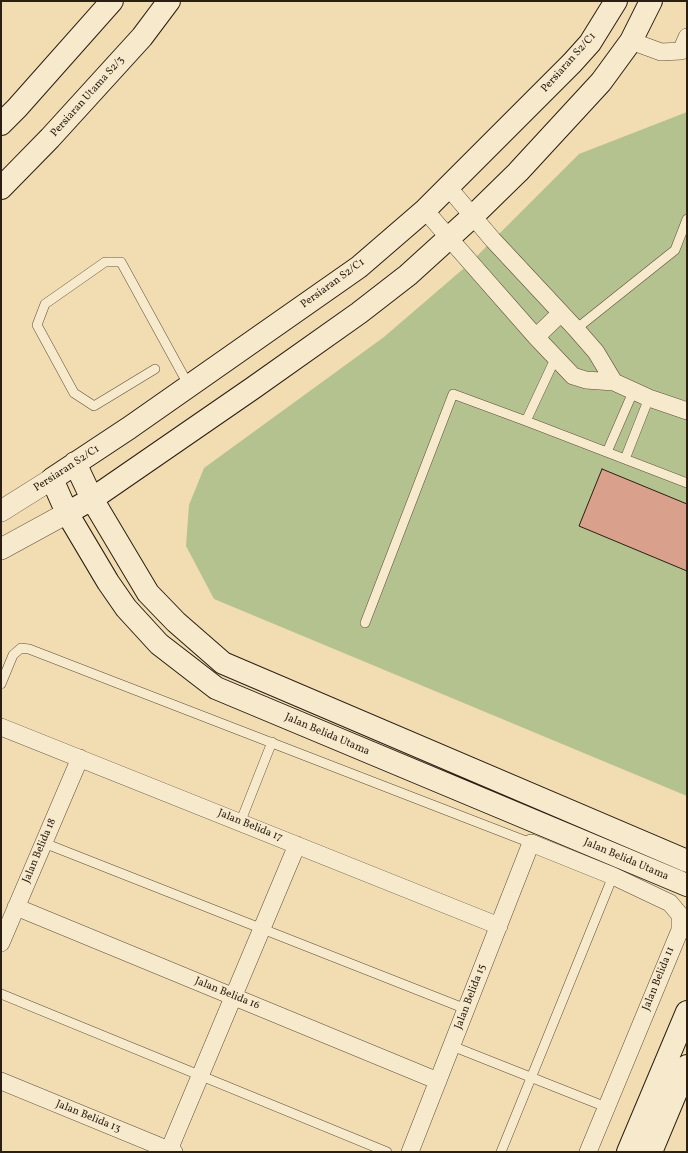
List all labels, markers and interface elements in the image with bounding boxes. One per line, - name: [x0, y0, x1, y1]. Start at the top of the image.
- street label: Persiaran S2/C1: [539, 30, 599, 96]
- street label: Persiaran Utama S2/3: [48, 54, 128, 140]
- street label: Persiaran S2/C1: [298, 256, 368, 312]
- street label: Persiaran S2/C1: [32, 443, 102, 495]
- street label: Jalan Belida Utama: [282, 711, 372, 759]
- street label: Jalan Belida 17: [216, 807, 284, 845]
- street label: Jalan Belida 18: [20, 817, 60, 885]
- street label: Jalan Belida Utama: [581, 836, 671, 884]
- street label: Jalan Belida 11: [640, 945, 678, 1013]
- street label: Jalan Belida 15: [453, 963, 489, 1031]
- street label: Jalan Belida 16: [193, 975, 261, 1013]
- street label: Jalan Belida 13: [53, 1098, 123, 1136]

